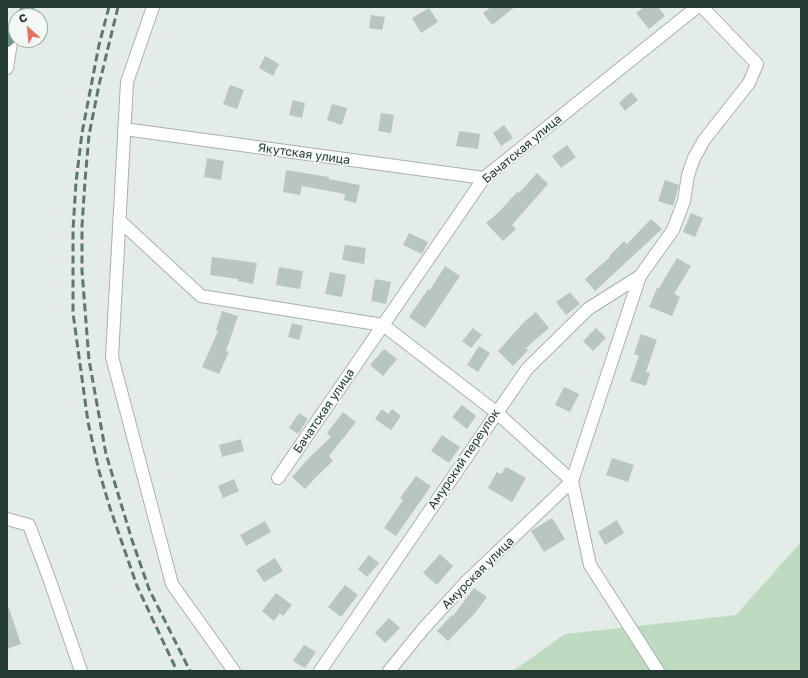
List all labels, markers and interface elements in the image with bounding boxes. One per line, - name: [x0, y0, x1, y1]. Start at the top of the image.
- north arrow: [8, 8, 48, 48]
- text: С: [16, 10, 29, 25]
- street label: Бачатская улица: [479, 112, 565, 186]
- street label: Якутская улица: [257, 140, 351, 168]
- street label: Бачатская улица: [290, 366, 358, 456]
- street label: Амурский переулок: [425, 406, 503, 512]
- street label: Амурская улица: [439, 534, 517, 612]

